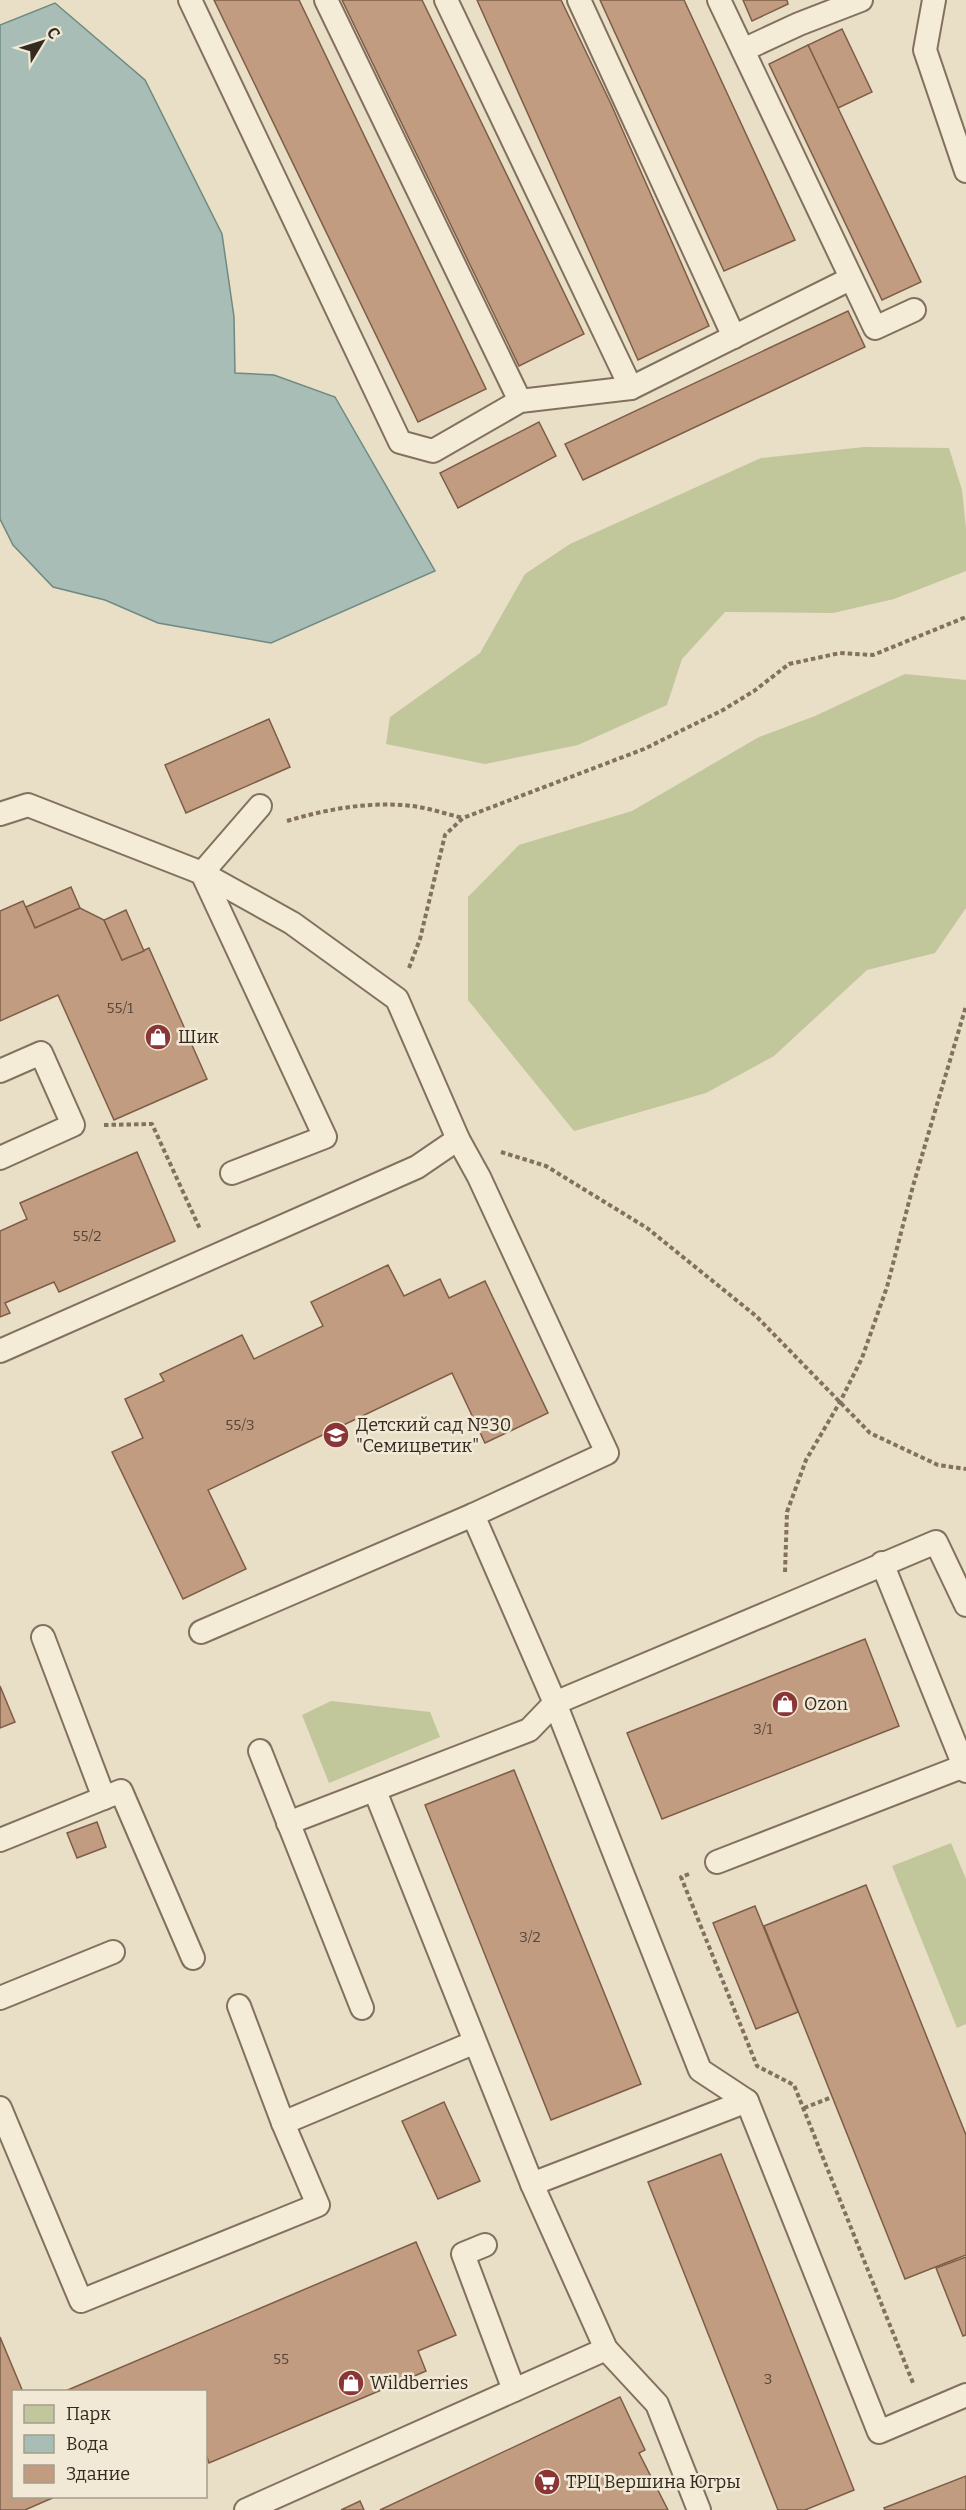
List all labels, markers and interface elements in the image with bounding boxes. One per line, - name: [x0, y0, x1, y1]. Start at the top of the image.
- north arrow: [12, 12, 72, 72]
- text: С: [43, 23, 64, 43]
- house number: 55/1: [107, 999, 133, 1017]
- shop icon: Шик: [143, 1022, 173, 1052]
- place label: Шик: [178, 1026, 219, 1048]
- house number: 55/2: [73, 1227, 101, 1245]
- place label: Детский сад №30 "Семицветик": [356, 1414, 511, 1457]
- house number: 55/3: [225, 1416, 255, 1434]
- school or university icon: Детский сад №30 "Семицветик": [321, 1420, 351, 1450]
- shop icon: Ozon: [770, 1689, 800, 1719]
- place label: Ozon: [804, 1693, 848, 1715]
- house number: 3/1: [753, 1720, 773, 1738]
- house number: 3/2: [519, 1928, 541, 1946]
- house number: 55: [273, 2350, 289, 2368]
- shop icon: Wildberries: [336, 2368, 366, 2398]
- house number: 3: [764, 2370, 772, 2388]
- place label: Wildberries: [370, 2372, 468, 2394]
- legend: [12, 2390, 207, 2498]
- text: Парк: [66, 2403, 111, 2425]
- text: Вода: [66, 2433, 108, 2455]
- text: Здание: [66, 2463, 130, 2485]
- supermarket icon: ТРЦ Вершина Югры: [532, 2467, 562, 2497]
- place label: ТРЦ Вершина Югры: [566, 2471, 741, 2493]

